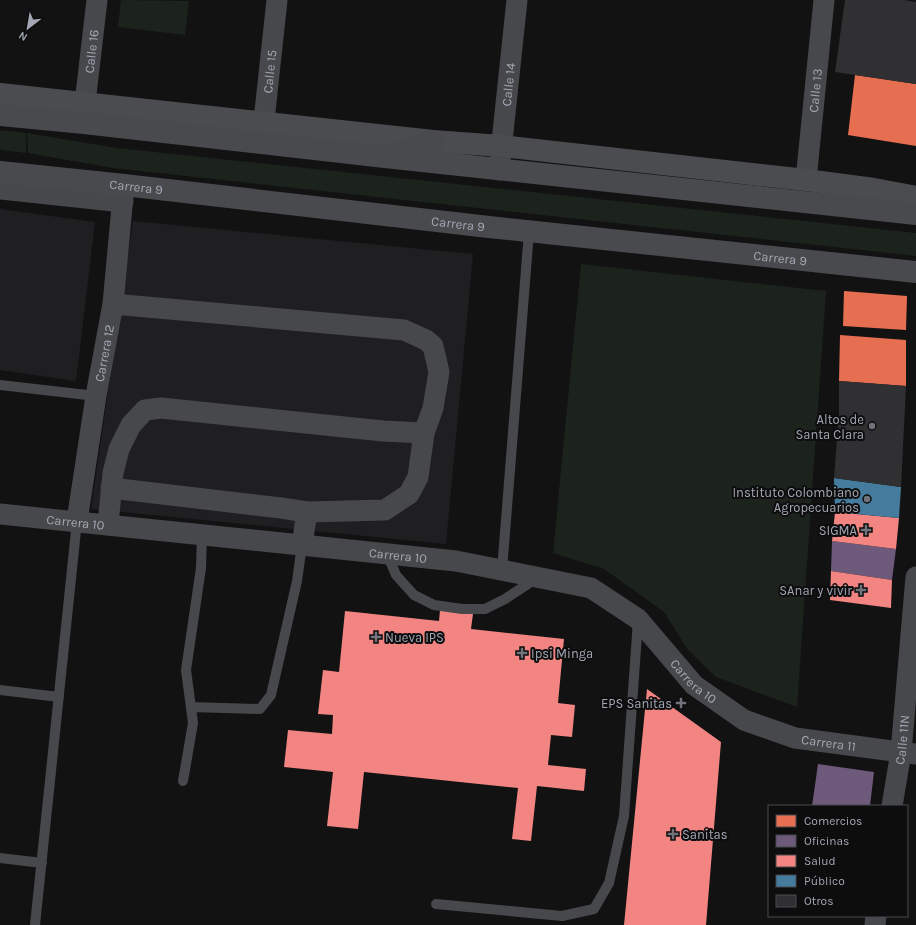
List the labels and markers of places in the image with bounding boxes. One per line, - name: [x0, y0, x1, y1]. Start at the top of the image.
- place label: Altos de Santa Clara: [795, 412, 864, 442]
- marker: Altos de Santa Clara: [867, 421, 877, 431]
- place label: Instituto Colombiano Agropecuarios: [732, 485, 859, 515]
- marker: Instituto Colombiano Agropecuarios: [862, 494, 872, 504]
- place label: SIGMA: [819, 523, 858, 538]
- marker: SIGMA: [860, 524, 872, 536]
- place label: SAnar y vivir: [779, 583, 852, 598]
- marker: SAnar y vivir: [855, 584, 867, 596]
- place label: Nueva IPS: [385, 630, 444, 645]
- marker: Nueva IPS: [370, 631, 382, 643]
- place label: Ipsi Minga: [531, 646, 593, 661]
- marker: Ipsi Minga: [516, 647, 528, 659]
- place label: EPS Sanitas: [601, 696, 672, 711]
- marker: EPS Sanitas: [675, 697, 687, 709]
- place label: Sanitas: [682, 827, 728, 842]
- marker: Sanitas: [667, 828, 679, 840]

